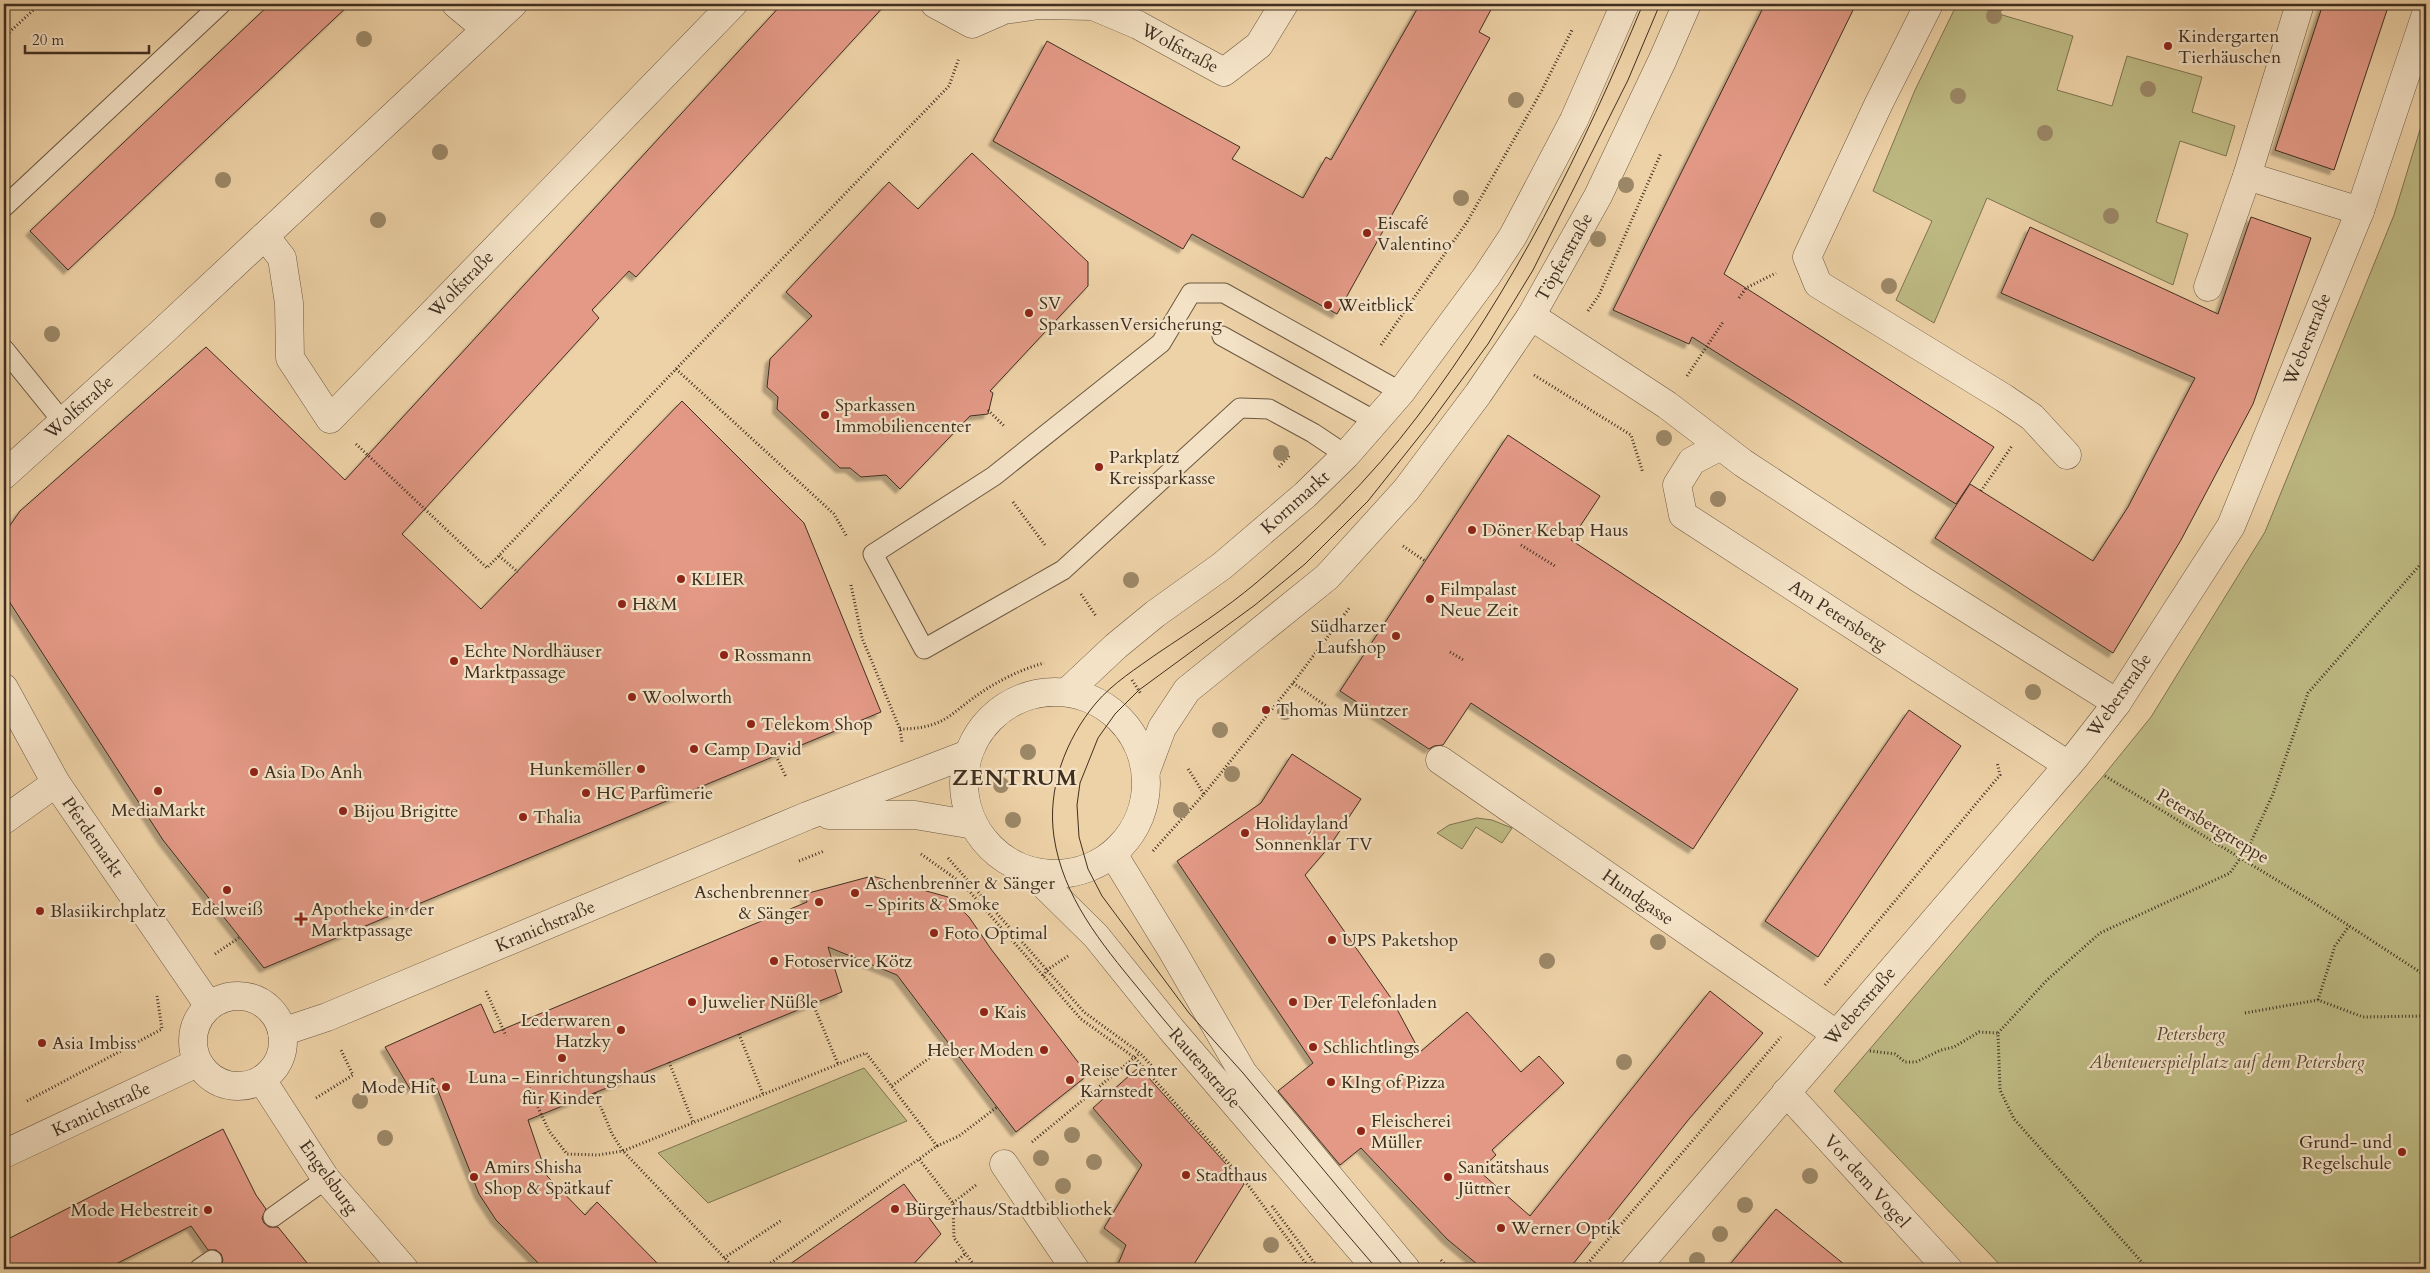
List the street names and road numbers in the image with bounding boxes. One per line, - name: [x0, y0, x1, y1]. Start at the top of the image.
- street label: Wolfstraße: [1136, 17, 1223, 79]
- street label: Töpferstraße: [1530, 208, 1599, 306]
- street label: Wolfstraße: [422, 245, 500, 324]
- street label: Weberstraße: [2277, 289, 2337, 390]
- street label: Wolfstraße: [39, 370, 119, 446]
- street label: Kornmarkt: [1255, 465, 1335, 540]
- street label: Am Petersberg: [1784, 574, 1893, 657]
- street label: Weberstraße: [2081, 648, 2158, 743]
- street label: Petersbergtreppe: [2152, 783, 2274, 870]
- street label: Pferdemarkt: [56, 792, 130, 883]
- street label: Hundgasse: [1597, 863, 1679, 931]
- street label: Kranichstraße: [491, 894, 599, 959]
- street label: Weberstraße: [1818, 961, 1902, 1052]
- street label: Rautenstraße: [1163, 1023, 1247, 1114]
- street label: Kranichstraße: [48, 1076, 155, 1143]
- street label: Vor dem Vogel: [1818, 1129, 1916, 1234]
- street label: Engelsburg: [293, 1135, 365, 1220]

